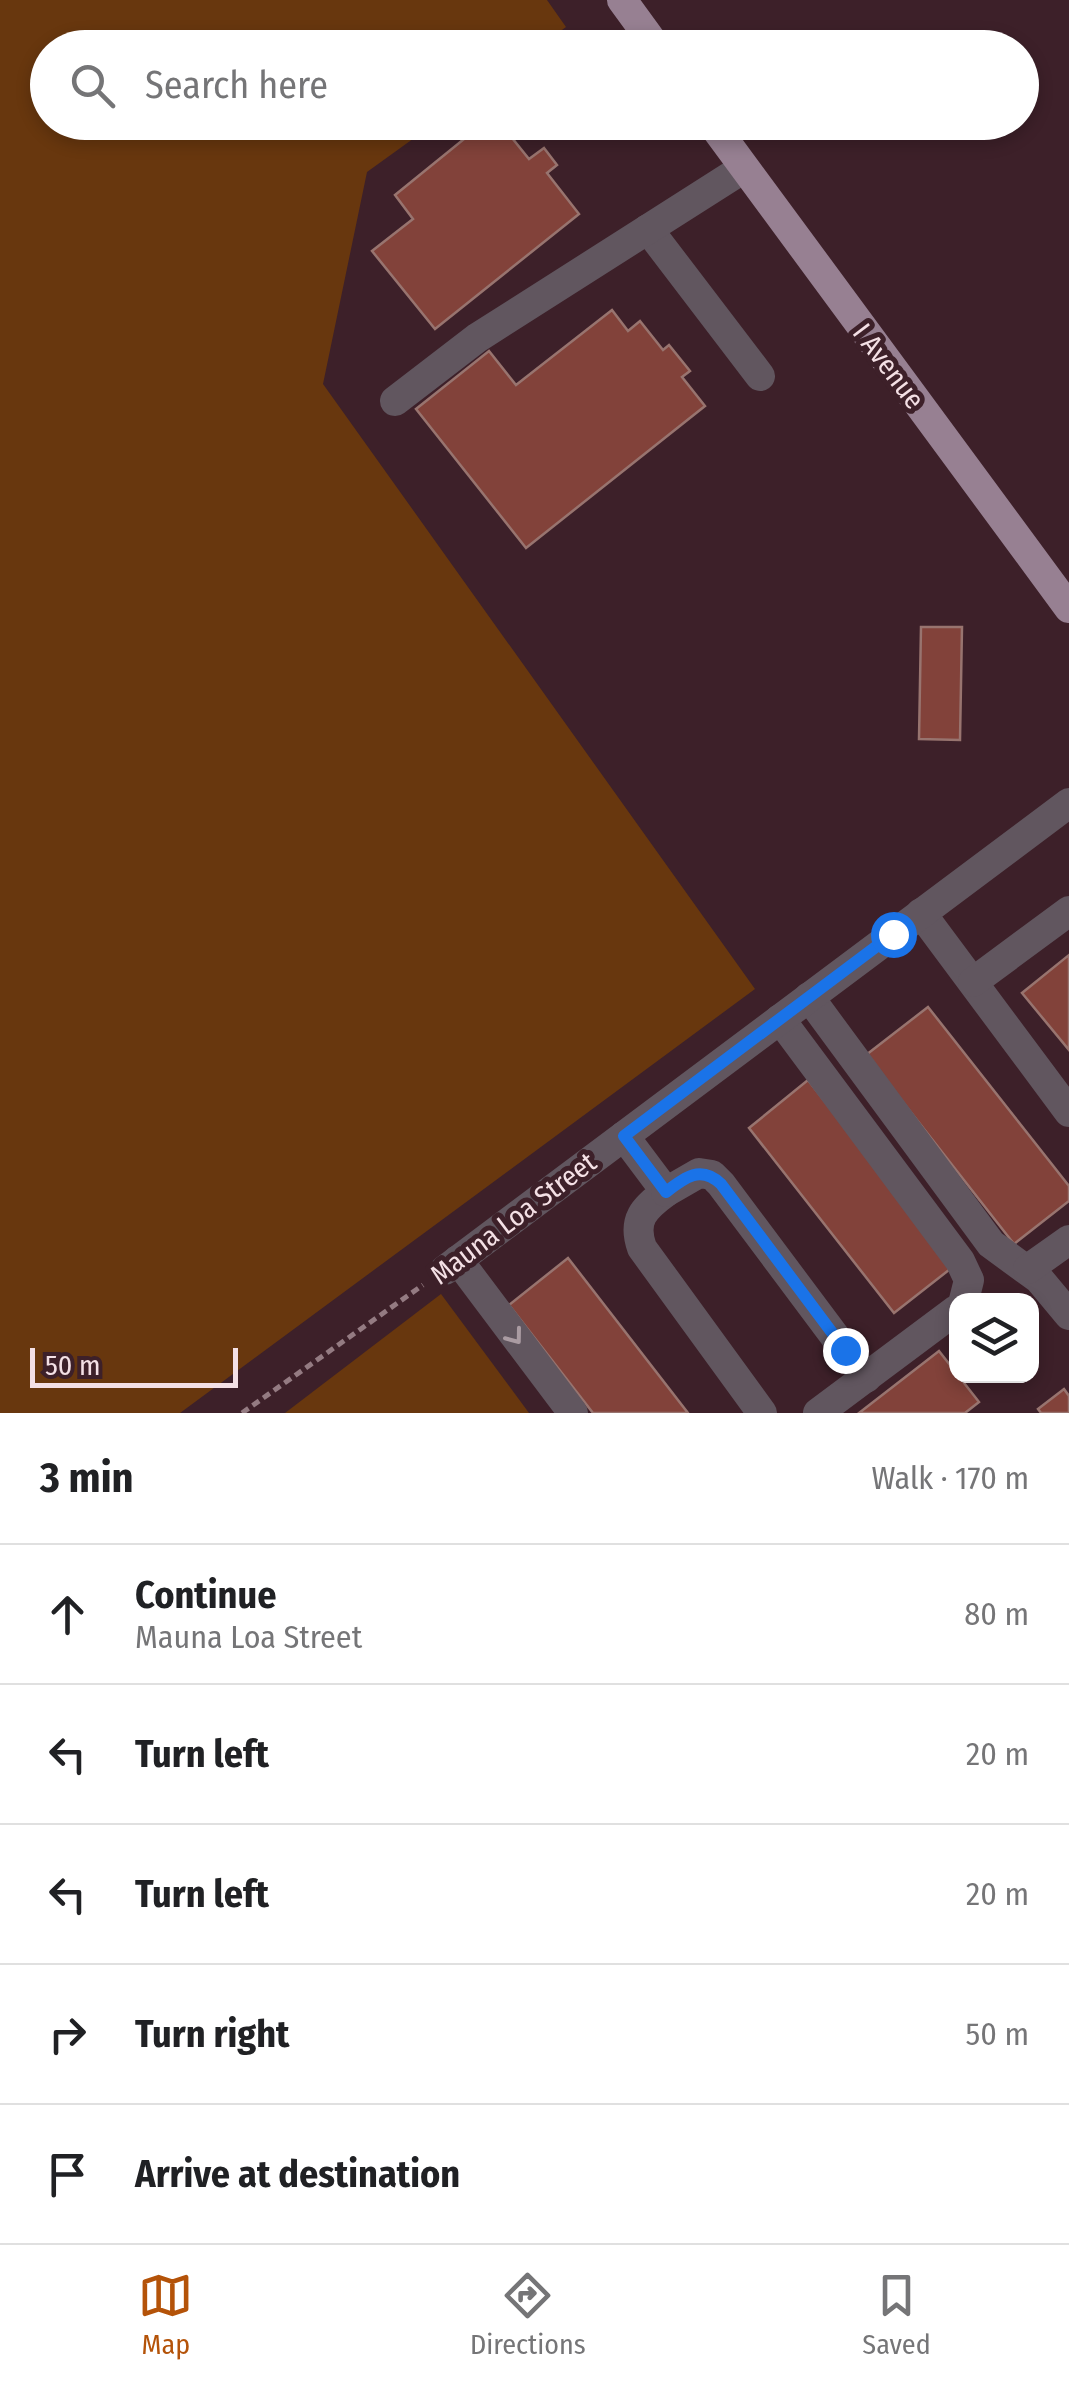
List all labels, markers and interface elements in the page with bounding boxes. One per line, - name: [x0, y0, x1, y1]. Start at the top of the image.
- search box: [30, 30, 1039, 140]
- icon: search: [65, 58, 120, 113]
- text: Search here: [145, 62, 328, 108]
- street label: I Avenue: [846, 317, 931, 415]
- route start: [871, 912, 917, 958]
- street label: Mauna Loa Street: [424, 1145, 603, 1291]
- map controls: [949, 1293, 1039, 1383]
- button: layers: [949, 1293, 1039, 1383]
- one-way arrow: [504, 1326, 521, 1344]
- route end: [823, 1328, 869, 1374]
- scale bar: [30, 1343, 238, 1388]
- text: 50 m: [45, 1349, 101, 1382]
- text: 3 min: [40, 1453, 134, 1503]
- text: Walk · 170 m: [872, 1459, 1029, 1497]
- text: Continue: [135, 1572, 276, 1618]
- icon: ahead: [40, 1587, 95, 1642]
- text: 80 m: [964, 1595, 1029, 1633]
- text: Mauna Loa Street: [135, 1618, 362, 1656]
- icon: left: [40, 1727, 95, 1782]
- text: Turn left: [135, 1731, 269, 1777]
- text: 20 m: [966, 1735, 1029, 1773]
- icon: left: [40, 1867, 95, 1922]
- text: Turn left: [135, 1871, 269, 1917]
- text: 20 m: [966, 1875, 1029, 1913]
- icon: right: [40, 2007, 95, 2062]
- text: Turn right: [135, 2011, 289, 2057]
- text: 50 m: [966, 2015, 1029, 2053]
- icon: arrive: [40, 2147, 95, 2202]
- text: Arrive at destination: [135, 2151, 460, 2197]
- tab: Map: [138, 2268, 193, 2361]
- tab: Directions: [470, 2268, 586, 2361]
- tab: Saved: [862, 2268, 931, 2361]

